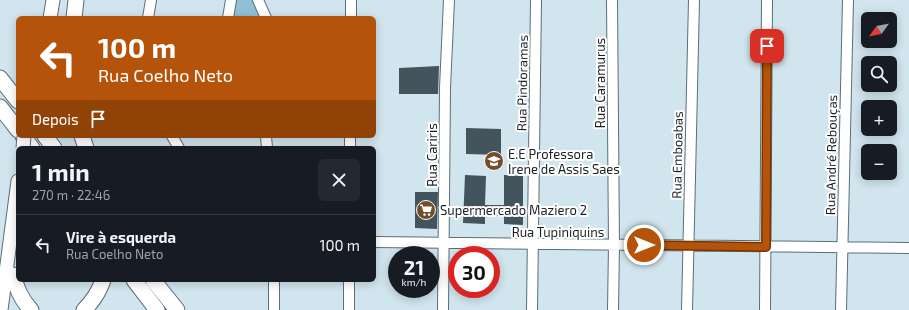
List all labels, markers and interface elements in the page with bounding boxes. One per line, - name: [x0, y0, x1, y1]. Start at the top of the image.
- north arrow: [861, 12, 897, 48]
- map controls: [861, 12, 897, 180]
- pin: [750, 29, 784, 63]
- text: 100 m: [98, 30, 176, 64]
- icon: left: [32, 32, 84, 84]
- street label: Rua Pindoramas: [513, 35, 531, 131]
- icon: arrive: [756, 35, 778, 57]
- street label: Rua Caramurus: [592, 38, 608, 128]
- button: search: [861, 56, 897, 92]
- text: Rua Coelho Neto: [98, 64, 233, 86]
- street label: Rua André Rebouças: [822, 95, 841, 215]
- button: +: [861, 100, 897, 136]
- icon: arrive: [87, 108, 109, 130]
- text: Depois: [32, 110, 79, 128]
- street label: Rua Emboabas: [668, 111, 686, 199]
- street label: Rua Cariris: [424, 123, 440, 187]
- button: −: [861, 144, 897, 180]
- place label: E.E Professora Irene de Assis Saes: [508, 146, 620, 177]
- school or university icon: E.E Professora Irene de Assis Saes: [483, 150, 505, 172]
- text: 1 min: [32, 157, 90, 186]
- button: close: [318, 159, 360, 201]
- text: 270 m · 22:46: [32, 187, 110, 203]
- supermarket icon: Supermercado Maziero 2: [415, 199, 437, 221]
- place label: Supermercado Maziero 2: [440, 202, 587, 218]
- street label: Rua Tupiniquins: [512, 224, 604, 240]
- position arrow: [623, 224, 665, 266]
- text: Vire à esquerda: [66, 228, 176, 246]
- icon: left: [32, 234, 54, 256]
- text: 100 m: [319, 236, 360, 254]
- text: Rua Coelho Neto: [66, 246, 163, 262]
- speed limit sign: 30: [448, 246, 500, 298]
- text: 21: [404, 255, 424, 279]
- text: km/h: [402, 276, 426, 288]

